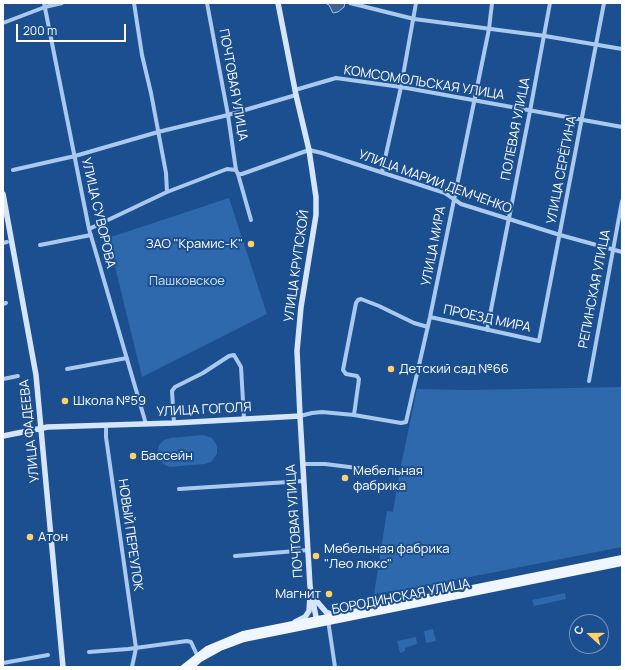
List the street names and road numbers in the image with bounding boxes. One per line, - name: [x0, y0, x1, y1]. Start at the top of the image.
- street label: ПОЧТОВАЯ УЛИЦА: [215, 28, 251, 142]
- street label: КОМСОМОЛЬСКАЯ УЛИЦА: [343, 63, 505, 103]
- street label: ПОЛЕВАЯ УЛИЦА: [498, 76, 534, 182]
- street label: УЛИЦА СЕРЁГИНА: [544, 114, 580, 226]
- street label: УЛИЦА МАРИИ ДЕМЧЕНКО: [356, 147, 514, 217]
- street label: УЛИЦА СУВОРОВА: [78, 156, 118, 270]
- street label: УЛИЦА МИРА: [419, 205, 449, 287]
- street label: УЛИЦА КРУПСКОЙ: [281, 209, 313, 323]
- street label: РЕПИНСКАЯ УЛИЦА: [576, 228, 614, 350]
- street label: ПРОЕЗД МИРА: [442, 302, 532, 336]
- street label: УЛИЦА ФАДЕЕВА: [17, 379, 43, 483]
- street label: УЛИЦА ГОГОЛЯ: [156, 400, 252, 420]
- street label: ПОЧТОВАЯ УЛИЦА: [283, 464, 307, 578]
- street label: НОВЫЙ ПЕРЕУЛОК: [114, 478, 146, 592]
- street label: БОРОДИНСКАЯ УЛИЦА: [331, 576, 471, 618]

